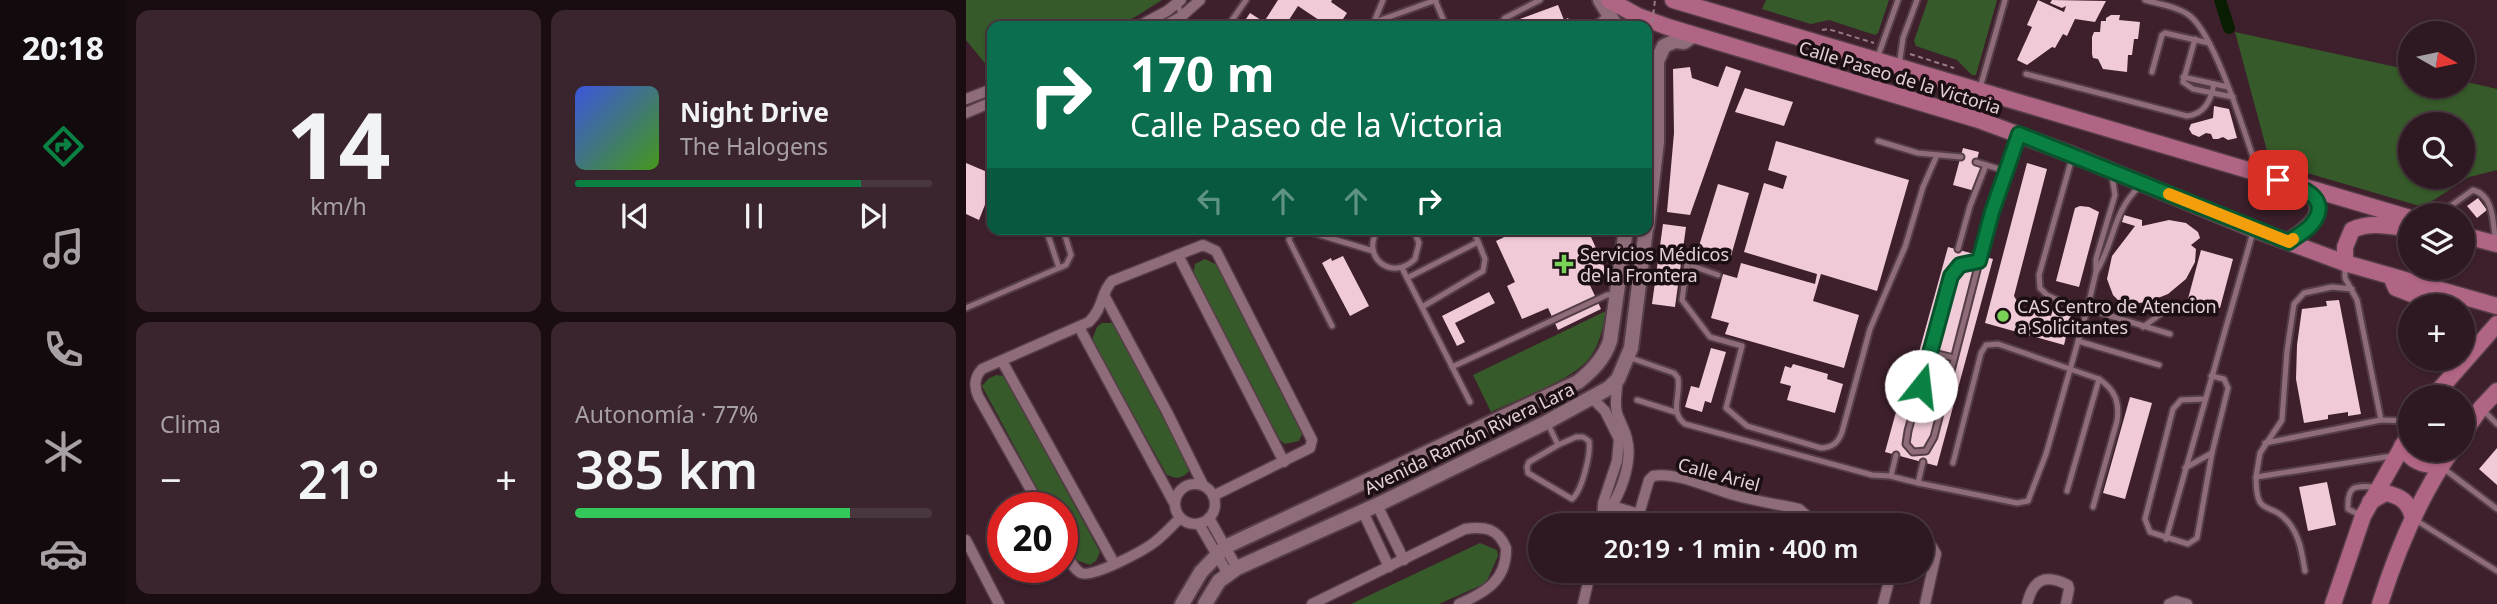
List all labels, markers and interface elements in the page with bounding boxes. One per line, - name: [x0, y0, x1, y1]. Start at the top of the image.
- north arrow: [2398, 21, 2474, 98]
- map controls: [2398, 21, 2475, 462]
- text: 20:18: [22, 26, 104, 69]
- street label: Calle Paseo de la Victoria: [1796, 35, 2004, 119]
- text: 170 m: [1130, 40, 1275, 106]
- icon: right: [1015, 49, 1106, 140]
- text: 14: [286, 82, 391, 206]
- text: Night Drive: [680, 94, 829, 130]
- text: Calle Paseo de la Victoria: [1130, 103, 1503, 146]
- button: search: [2398, 112, 2475, 189]
- icon: directions: [39, 122, 88, 171]
- text: The Halogens: [680, 130, 828, 162]
- pin: [2248, 150, 2308, 210]
- icon: arrive: [2259, 161, 2297, 199]
- icon: left: [1191, 182, 1229, 220]
- icon: ahead: [1264, 182, 1302, 220]
- icon: ahead: [1337, 182, 1375, 220]
- icon: right: [1410, 182, 1448, 220]
- text: km/h: [310, 190, 367, 222]
- icon: previous: [616, 197, 654, 235]
- icon: pause: [735, 197, 773, 235]
- icon: next: [854, 197, 892, 235]
- button: layers: [2398, 203, 2475, 280]
- icon: music: [39, 224, 88, 273]
- place label: Servicios Médicos de la Frontera: [1580, 242, 1729, 287]
- marker: Servicios Médicos de la Frontera: [1554, 254, 1574, 274]
- place label: CAS Centro de Atencion a Solicitantes: [2017, 294, 2217, 339]
- button: +: [2398, 294, 2475, 371]
- marker: CAS Centro de Atencion a Solicitantes: [1995, 308, 2011, 324]
- icon: phone: [39, 325, 88, 374]
- position arrow: [1884, 349, 1958, 423]
- street label: Avenida Ramón Rivera Lara: [1360, 377, 1578, 499]
- button: −: [2398, 385, 2475, 462]
- text: Autonomía · 77%: [575, 398, 758, 430]
- text: Clima: [160, 408, 221, 440]
- icon: climate: [39, 427, 88, 476]
- text: 385 km: [575, 433, 758, 504]
- text: 21°: [298, 443, 379, 514]
- street label: Calle Ariel: [1675, 452, 1763, 496]
- text: −: [160, 453, 182, 505]
- text: +: [495, 453, 517, 505]
- speed limit sign: 20: [987, 492, 1078, 583]
- icon: car: [39, 529, 88, 578]
- text: 20:19 · 1 min · 400 m: [1604, 530, 1858, 566]

